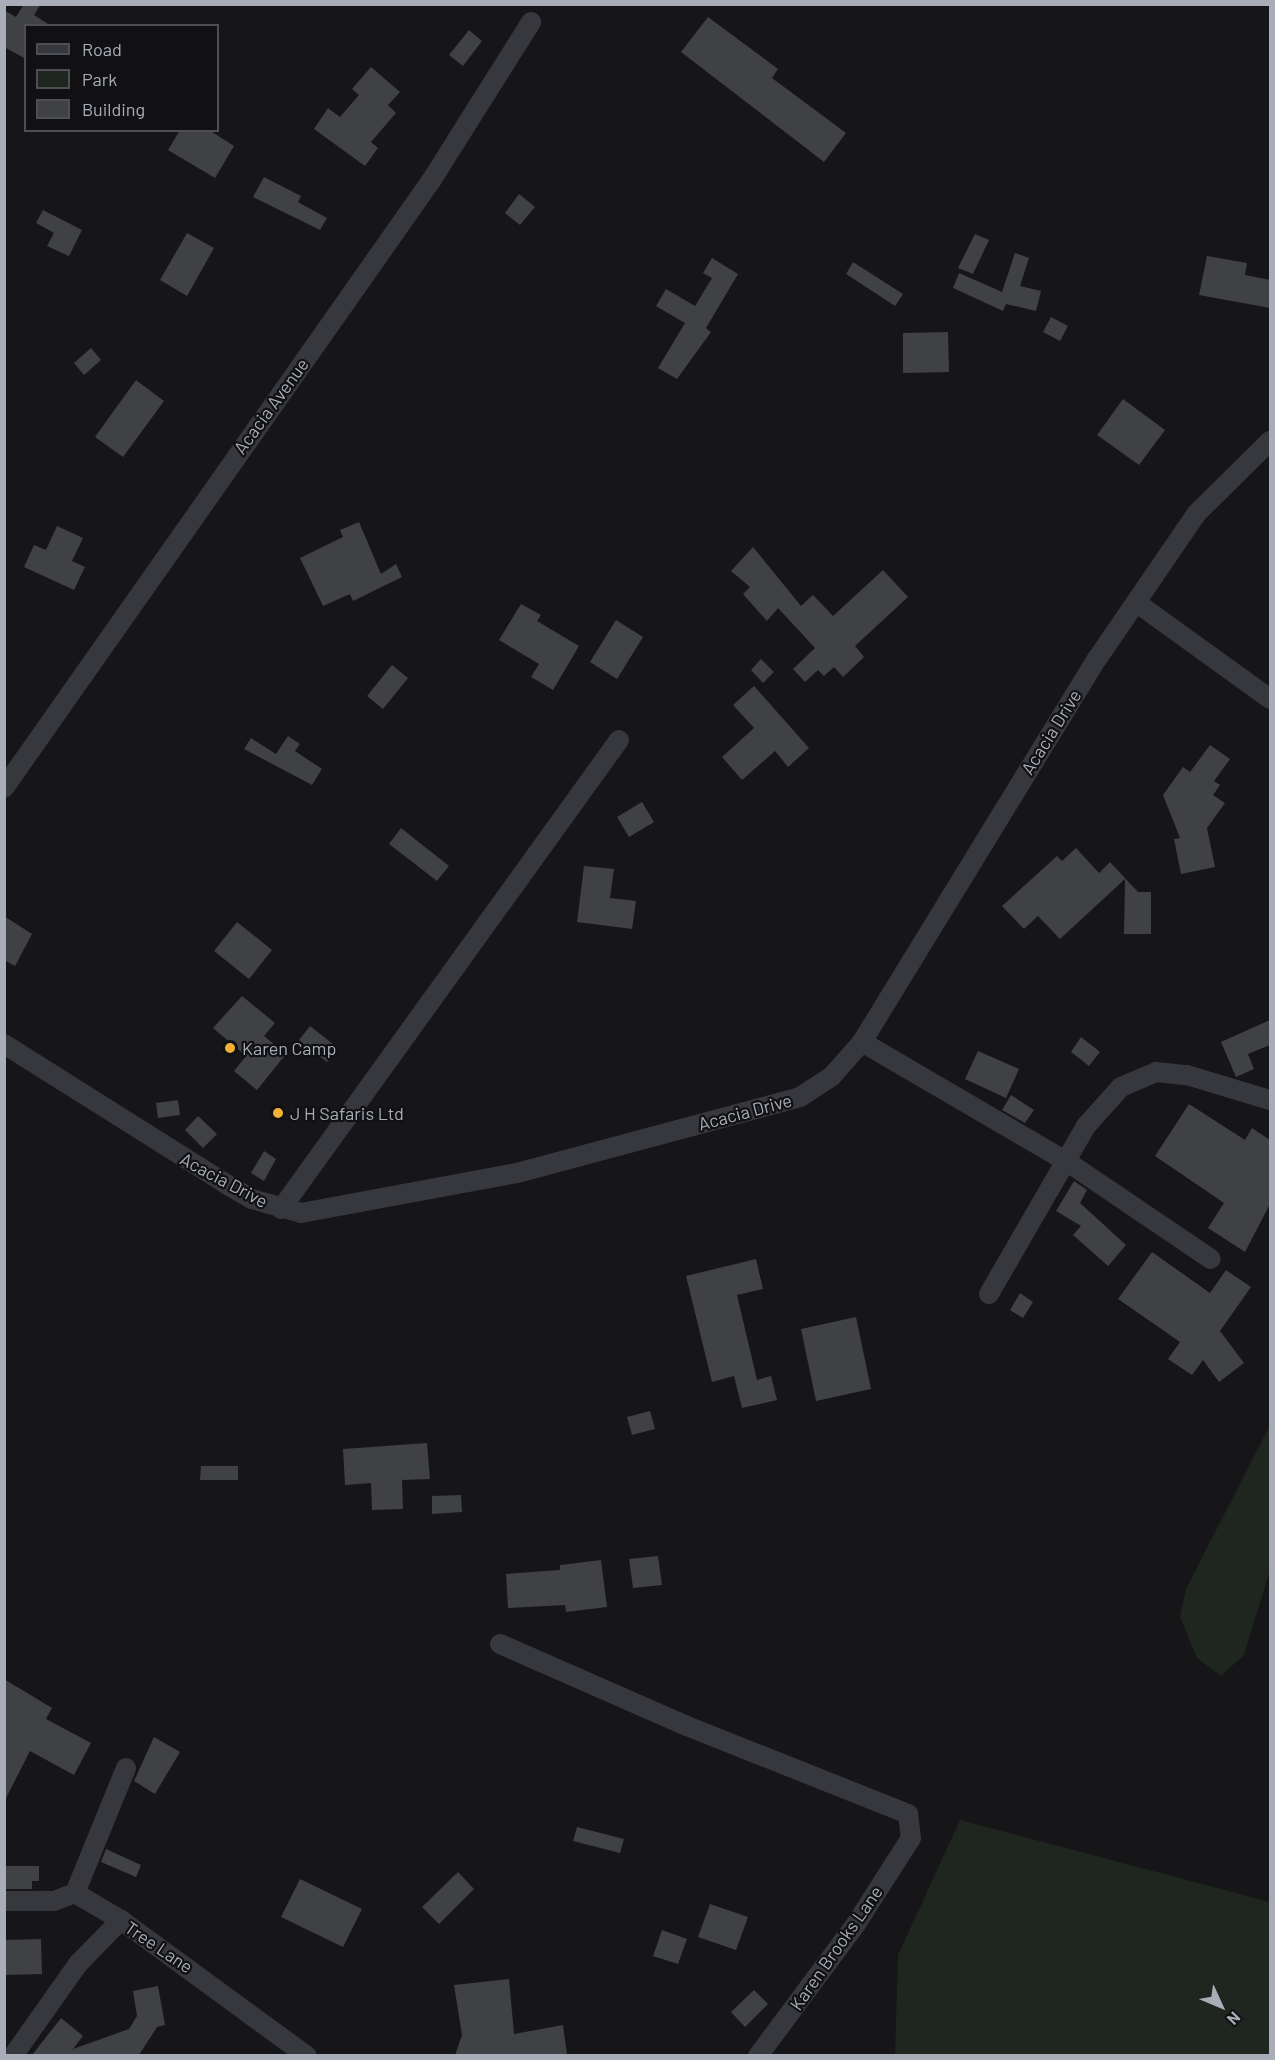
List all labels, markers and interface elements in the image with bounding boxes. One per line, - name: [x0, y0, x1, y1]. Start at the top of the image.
- legend: [24, 24, 219, 132]
- text: Road: [82, 38, 122, 60]
- text: Park: [82, 68, 117, 90]
- text: Building: [82, 98, 145, 120]
- street label: Acacia Avenue: [229, 354, 313, 458]
- street label: Acacia Drive: [1016, 686, 1086, 778]
- place label: Karen Camp: [242, 1037, 336, 1059]
- marker: Karen Camp: [223, 1041, 237, 1055]
- street label: Acacia Drive: [696, 1089, 794, 1135]
- place label: J H Safaris Ltd: [290, 1102, 404, 1124]
- marker: J H Safaris Ltd: [271, 1106, 285, 1120]
- street label: Acacia Drive: [177, 1148, 271, 1212]
- street label: Karen Brooks Lane: [785, 1882, 887, 2014]
- street label: Tree Lane: [121, 1916, 197, 1978]
- north arrow: [1191, 1976, 1251, 2036]
- text: N: [1224, 2008, 1245, 2029]

